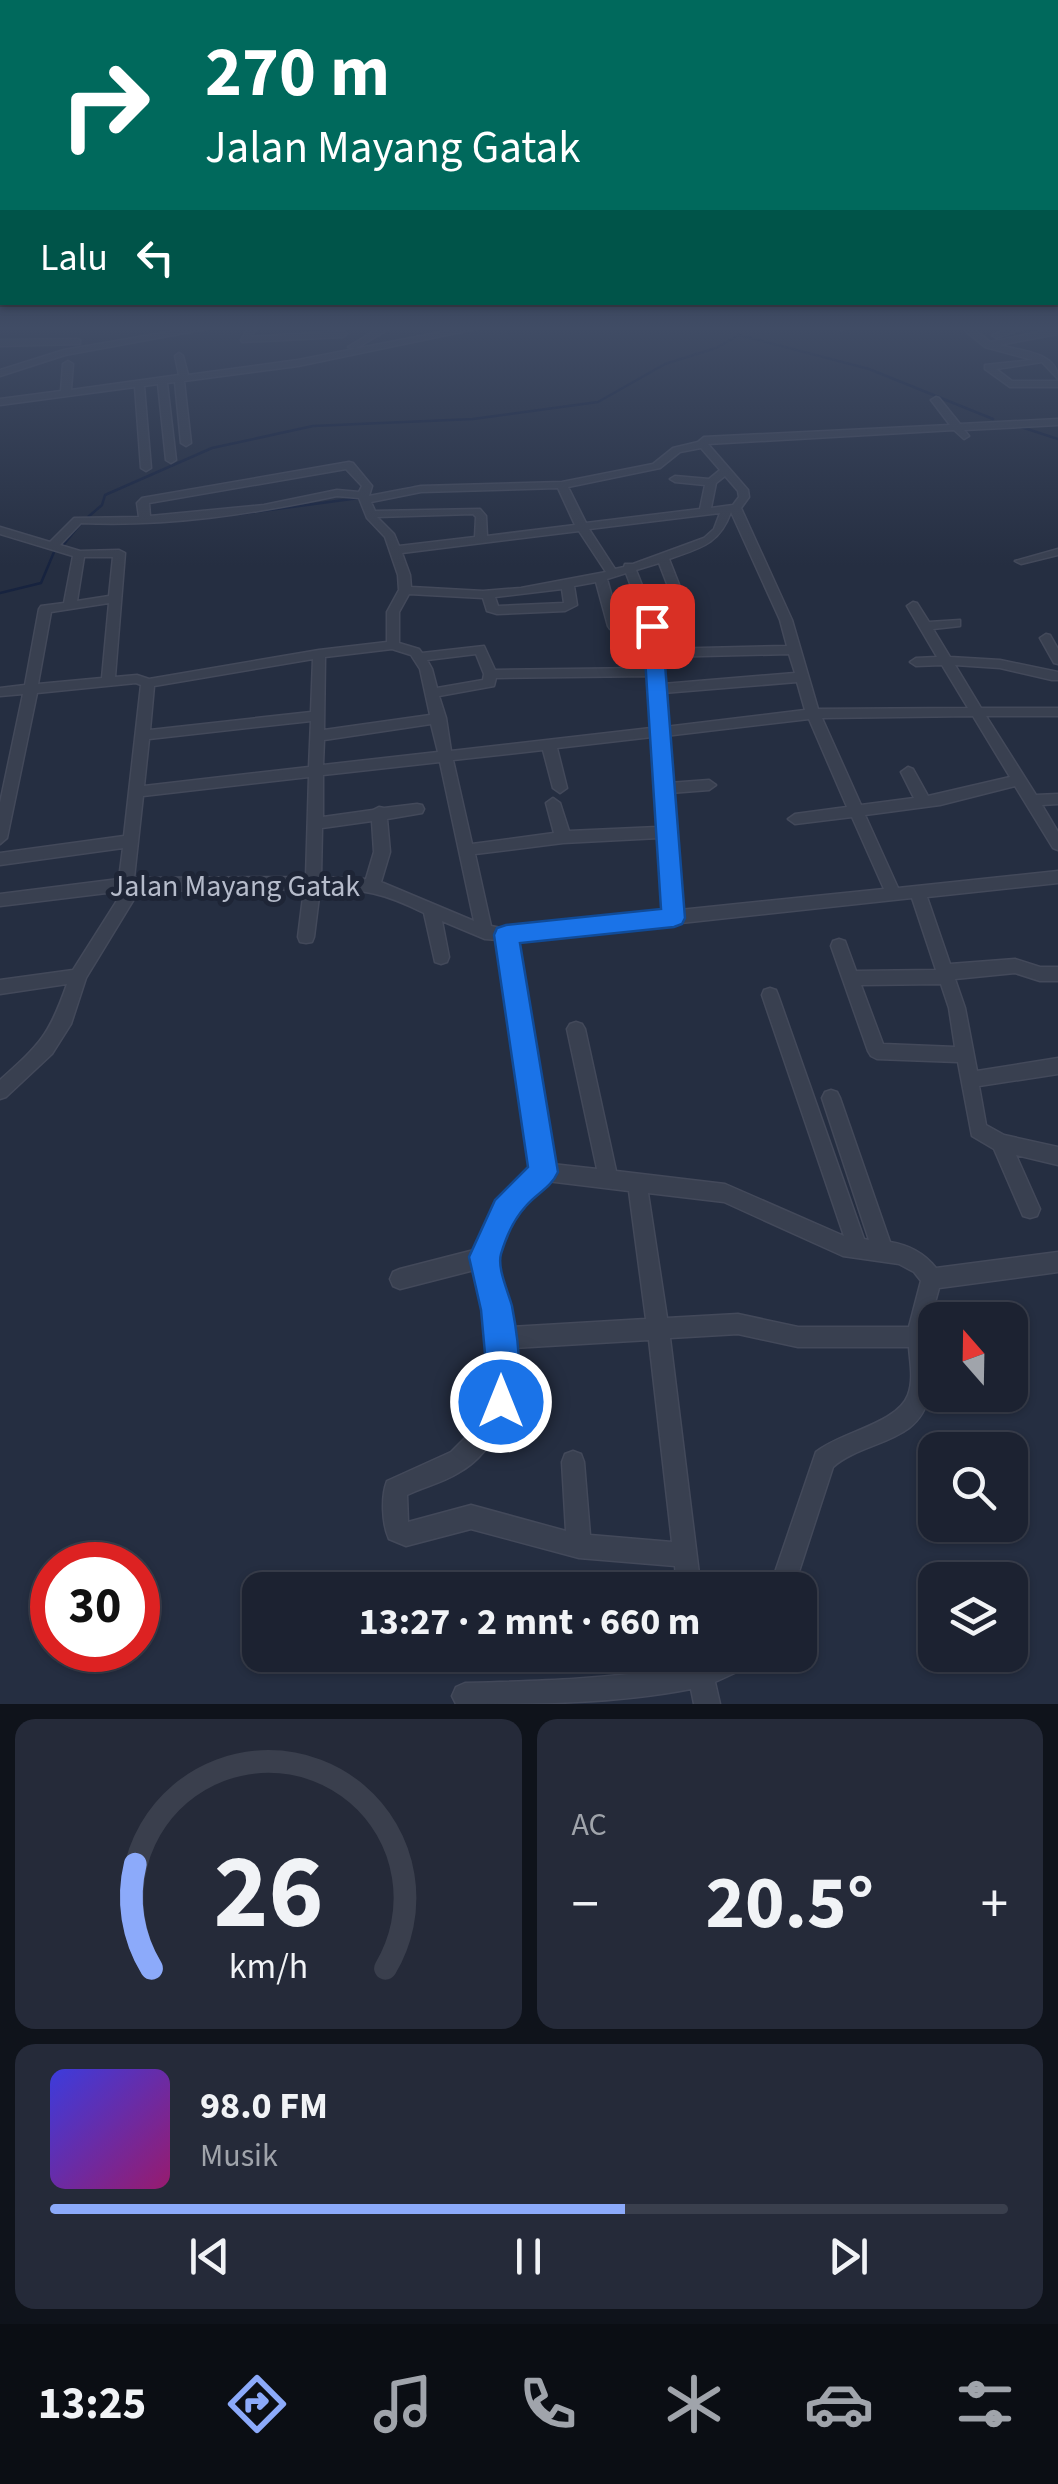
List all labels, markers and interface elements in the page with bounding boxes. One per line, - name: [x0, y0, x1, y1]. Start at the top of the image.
- text: 270 m: [205, 23, 390, 123]
- icon: right: [40, 40, 170, 170]
- text: Jalan Mayang Gatak: [205, 116, 581, 180]
- icon: left: [128, 230, 183, 285]
- text: Lalu: [40, 231, 108, 285]
- pin: [610, 584, 695, 669]
- icon: arrive: [625, 599, 680, 654]
- street label: Jalan Mayang Gatak: [110, 865, 360, 908]
- north arrow: [918, 1302, 1028, 1412]
- map controls: [918, 1302, 1028, 1672]
- position arrow: [449, 1350, 553, 1454]
- button: search: [918, 1432, 1028, 1542]
- speed limit sign: 30: [30, 1542, 160, 1672]
- button: layers: [918, 1562, 1028, 1672]
- text: 13:27 · 2 mnt · 660 m: [359, 1595, 700, 1649]
- text: AC: [572, 1802, 607, 1848]
- text: 26: [213, 1820, 323, 1968]
- text: 20.5°: [705, 1850, 874, 1957]
- text: −: [572, 1866, 599, 1944]
- text: +: [981, 1866, 1008, 1944]
- text: km/h: [229, 1941, 308, 1992]
- text: 98.0 FM: [200, 2079, 328, 2133]
- text: Musik: [200, 2133, 278, 2179]
- icon: previous: [182, 2229, 237, 2284]
- icon: pause: [501, 2229, 556, 2284]
- icon: next: [821, 2229, 876, 2284]
- icon: directions: [222, 2369, 292, 2439]
- icon: music: [368, 2369, 438, 2439]
- icon: phone: [513, 2369, 583, 2439]
- icon: climate: [659, 2369, 729, 2439]
- icon: car: [804, 2369, 874, 2439]
- icon: filters: [950, 2369, 1020, 2439]
- text: 13:25: [38, 2372, 146, 2436]

